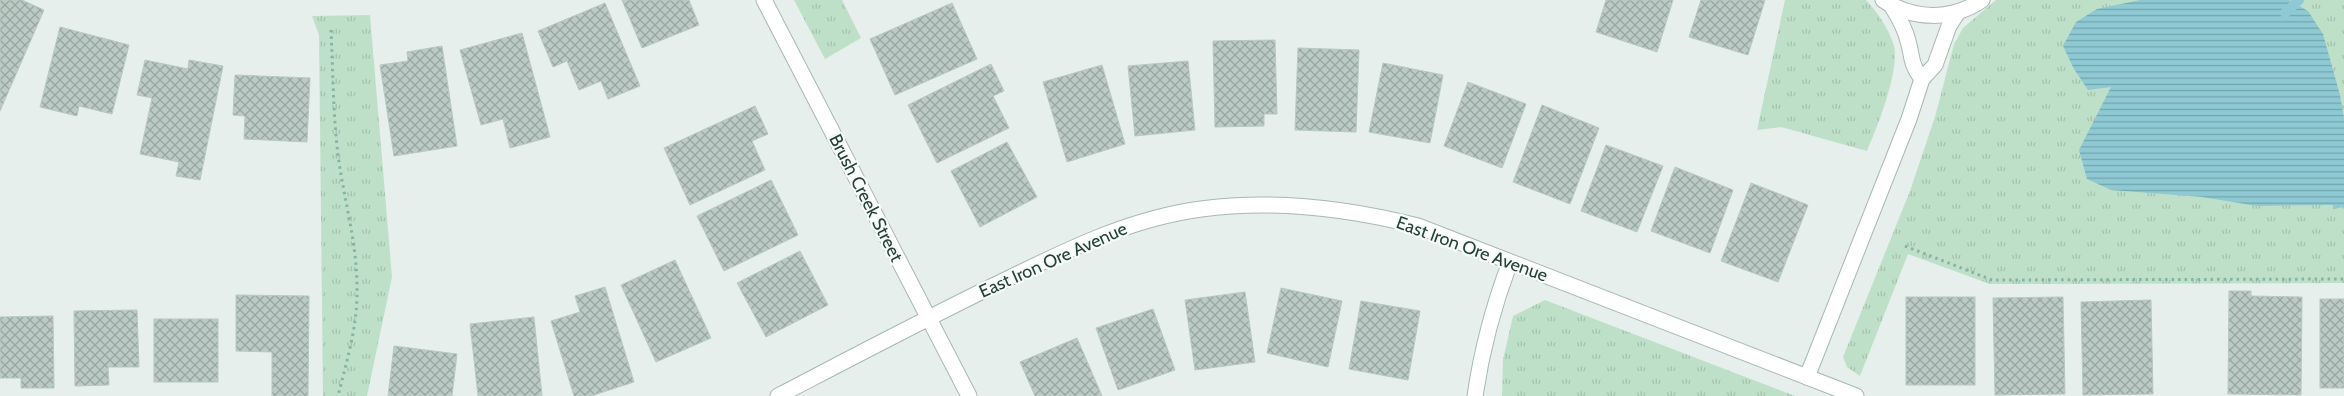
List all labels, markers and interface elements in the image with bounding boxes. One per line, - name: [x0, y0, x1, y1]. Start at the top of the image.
- street label: Brush Creek Street: [824, 131, 908, 265]
- street label: East Iron Ore Avenue: [1393, 211, 1551, 287]
- street label: East Iron Ore Avenue: [976, 217, 1130, 303]

